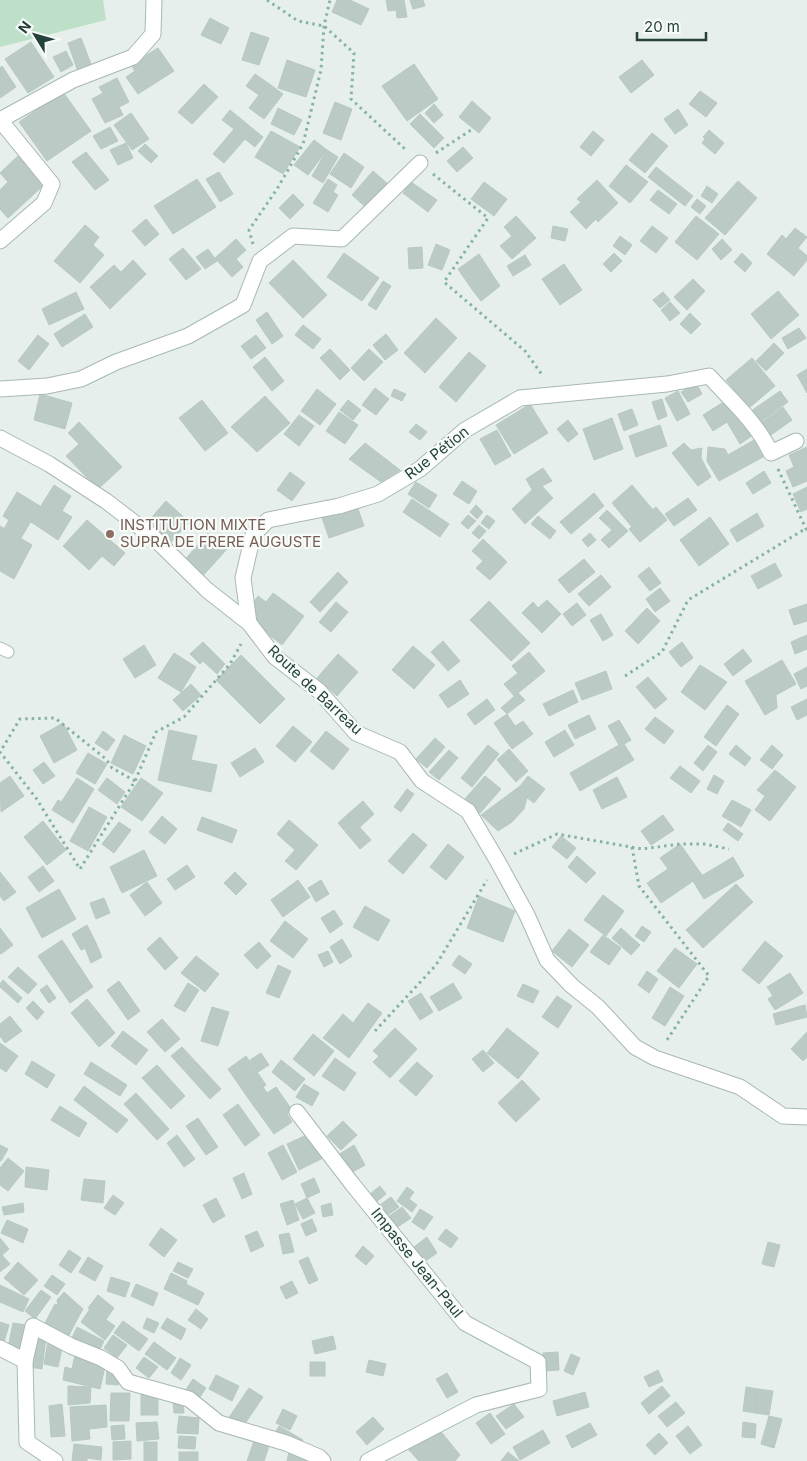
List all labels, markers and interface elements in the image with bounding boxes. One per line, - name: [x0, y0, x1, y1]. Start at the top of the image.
- north arrow: [10, 10, 60, 60]
- scale bar: [637, 10, 706, 42]
- text: N: [14, 17, 34, 36]
- text: 20 m: [644, 17, 680, 36]
- street label: Rue Pétion: [401, 422, 473, 484]
- place label: INSTITUTION MIXTE SUPRA DE FRERE AUGUSTE: [120, 515, 321, 551]
- marker: INSTITUTION MIXTE SUPRA DE FRERE AUGUSTE: [104, 528, 116, 540]
- street label: Route de Barreau: [264, 641, 367, 738]
- street label: Impasse Jean-Paul: [367, 1204, 468, 1321]

